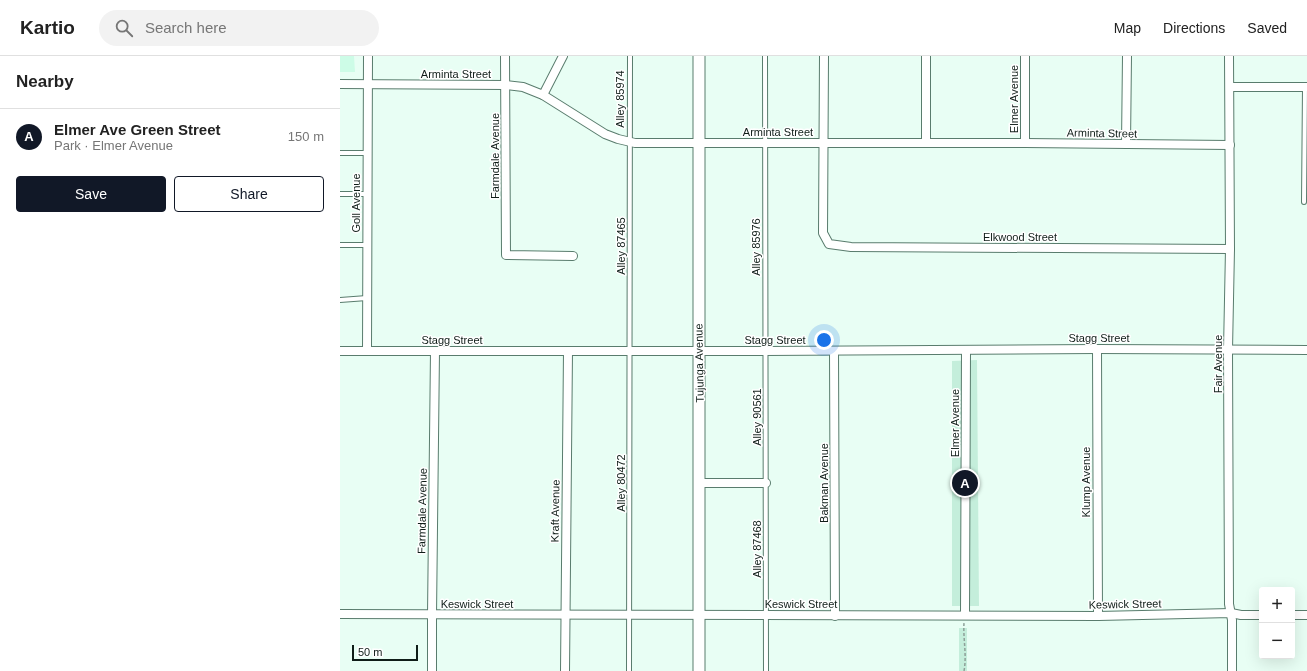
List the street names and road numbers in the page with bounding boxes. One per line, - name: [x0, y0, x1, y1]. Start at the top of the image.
- street label: Elmer Avenue: [1008, 65, 1020, 133]
- street label: Arminta Street: [421, 68, 491, 80]
- street label: Alley 85974: [614, 70, 626, 128]
- street label: Farmdale Avenue: [489, 113, 501, 199]
- street label: Arminta Street: [743, 126, 813, 138]
- street label: Arminta Street: [1067, 126, 1137, 140]
- street label: Goll Avenue: [350, 173, 362, 233]
- street label: Alley 87465: [615, 217, 627, 275]
- street label: Alley 85976: [750, 218, 762, 276]
- street label: Elkwood Street: [983, 231, 1057, 243]
- street label: Tujunga Avenue: [692, 323, 706, 403]
- street label: Stagg Street: [1068, 332, 1130, 344]
- street label: Stagg Street: [421, 334, 483, 346]
- street label: Stagg Street: [744, 334, 806, 346]
- street label: Fair Avenue: [1212, 335, 1224, 393]
- street label: Alley 90561: [751, 388, 763, 446]
- street label: Elmer Avenue: [949, 389, 961, 457]
- street label: Bakman Avenue: [818, 443, 830, 523]
- street label: Klump Avenue: [1080, 447, 1092, 517]
- street label: Alley 80472: [615, 454, 627, 512]
- street label: Farmdale Avenue: [415, 468, 429, 554]
- street label: Kraft Avenue: [548, 480, 562, 542]
- street label: Alley 87468: [751, 520, 763, 578]
- street label: Keswick Street: [1089, 597, 1161, 611]
- street label: Keswick Street: [441, 598, 513, 610]
- street label: Keswick Street: [765, 598, 837, 610]

